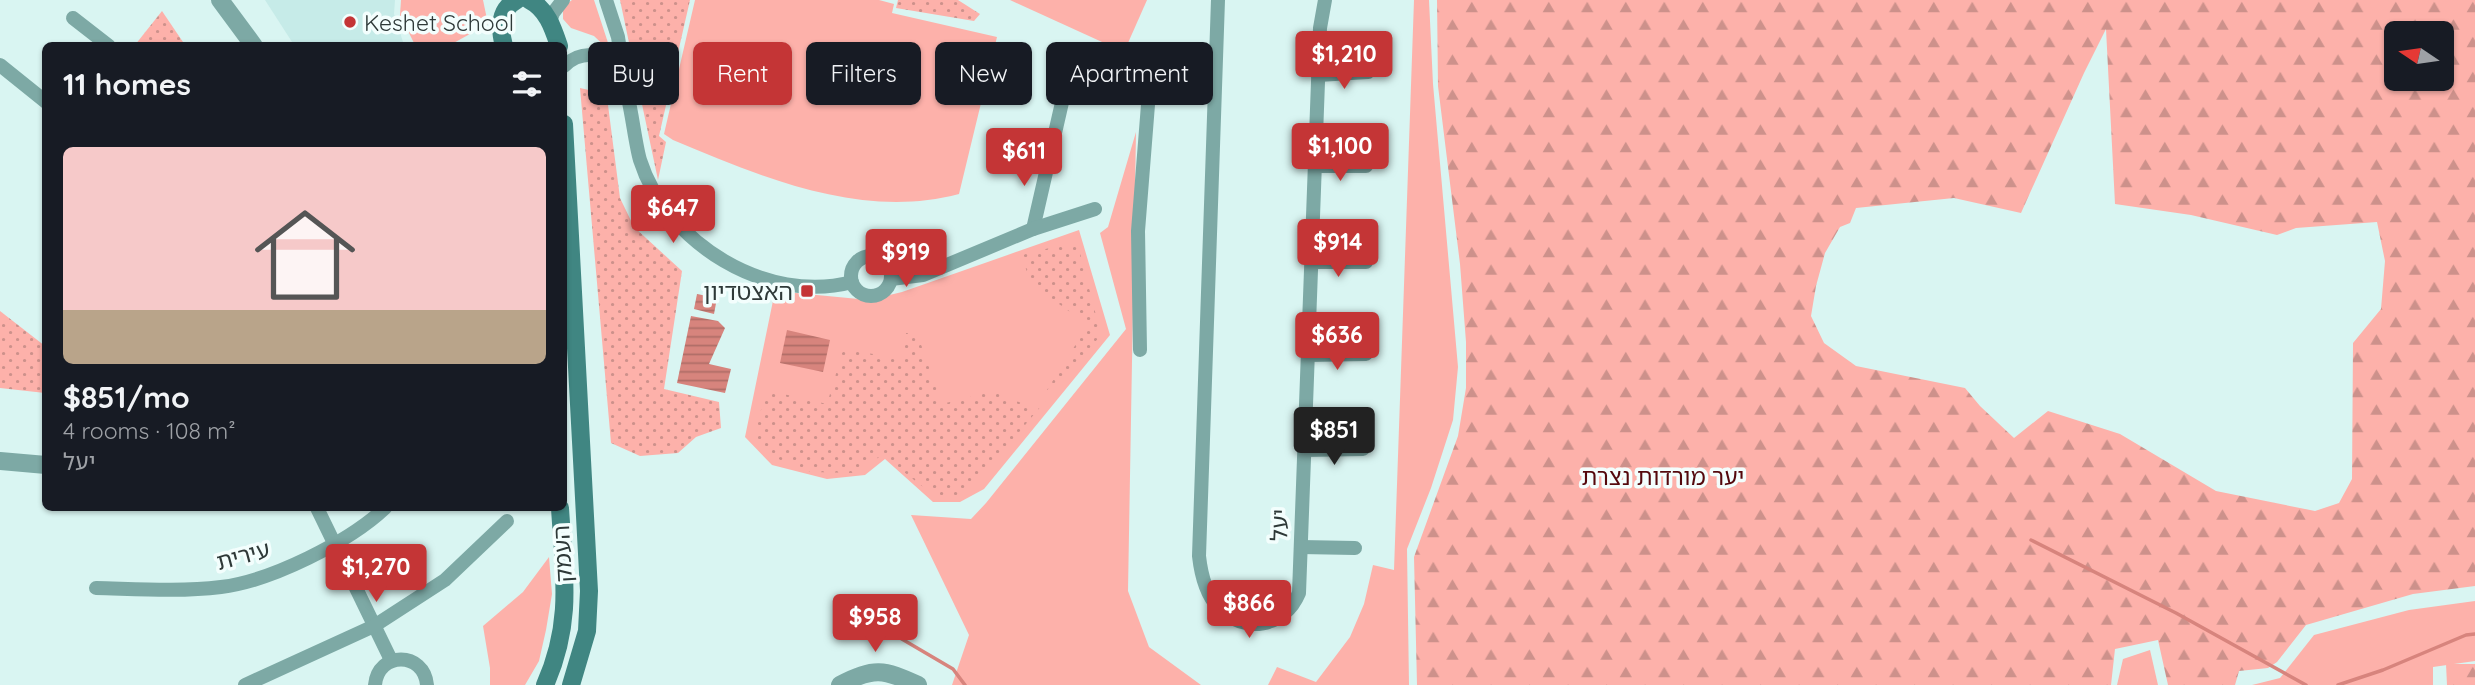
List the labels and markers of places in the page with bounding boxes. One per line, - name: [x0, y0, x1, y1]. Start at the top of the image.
- place label: Keshet School: [364, 8, 514, 37]
- marker: Keshet School: [342, 14, 358, 30]
- pin: $1,210: [1287, 32, 1401, 91]
- pin: $1,100: [1283, 124, 1397, 183]
- pin: $611: [983, 128, 1065, 188]
- pin: $647: [632, 186, 714, 245]
- pin: $914: [1297, 219, 1379, 279]
- pin: $919: [865, 230, 947, 289]
- place label: האצטדיון: [703, 277, 793, 306]
- marker: האצטדיון: [799, 283, 815, 299]
- pin: $636: [1296, 312, 1378, 372]
- pin: $851: [1293, 407, 1375, 467]
- pin: $1,270: [319, 544, 433, 604]
- pin: $866: [1208, 580, 1290, 640]
- pin: $958: [834, 594, 916, 654]

